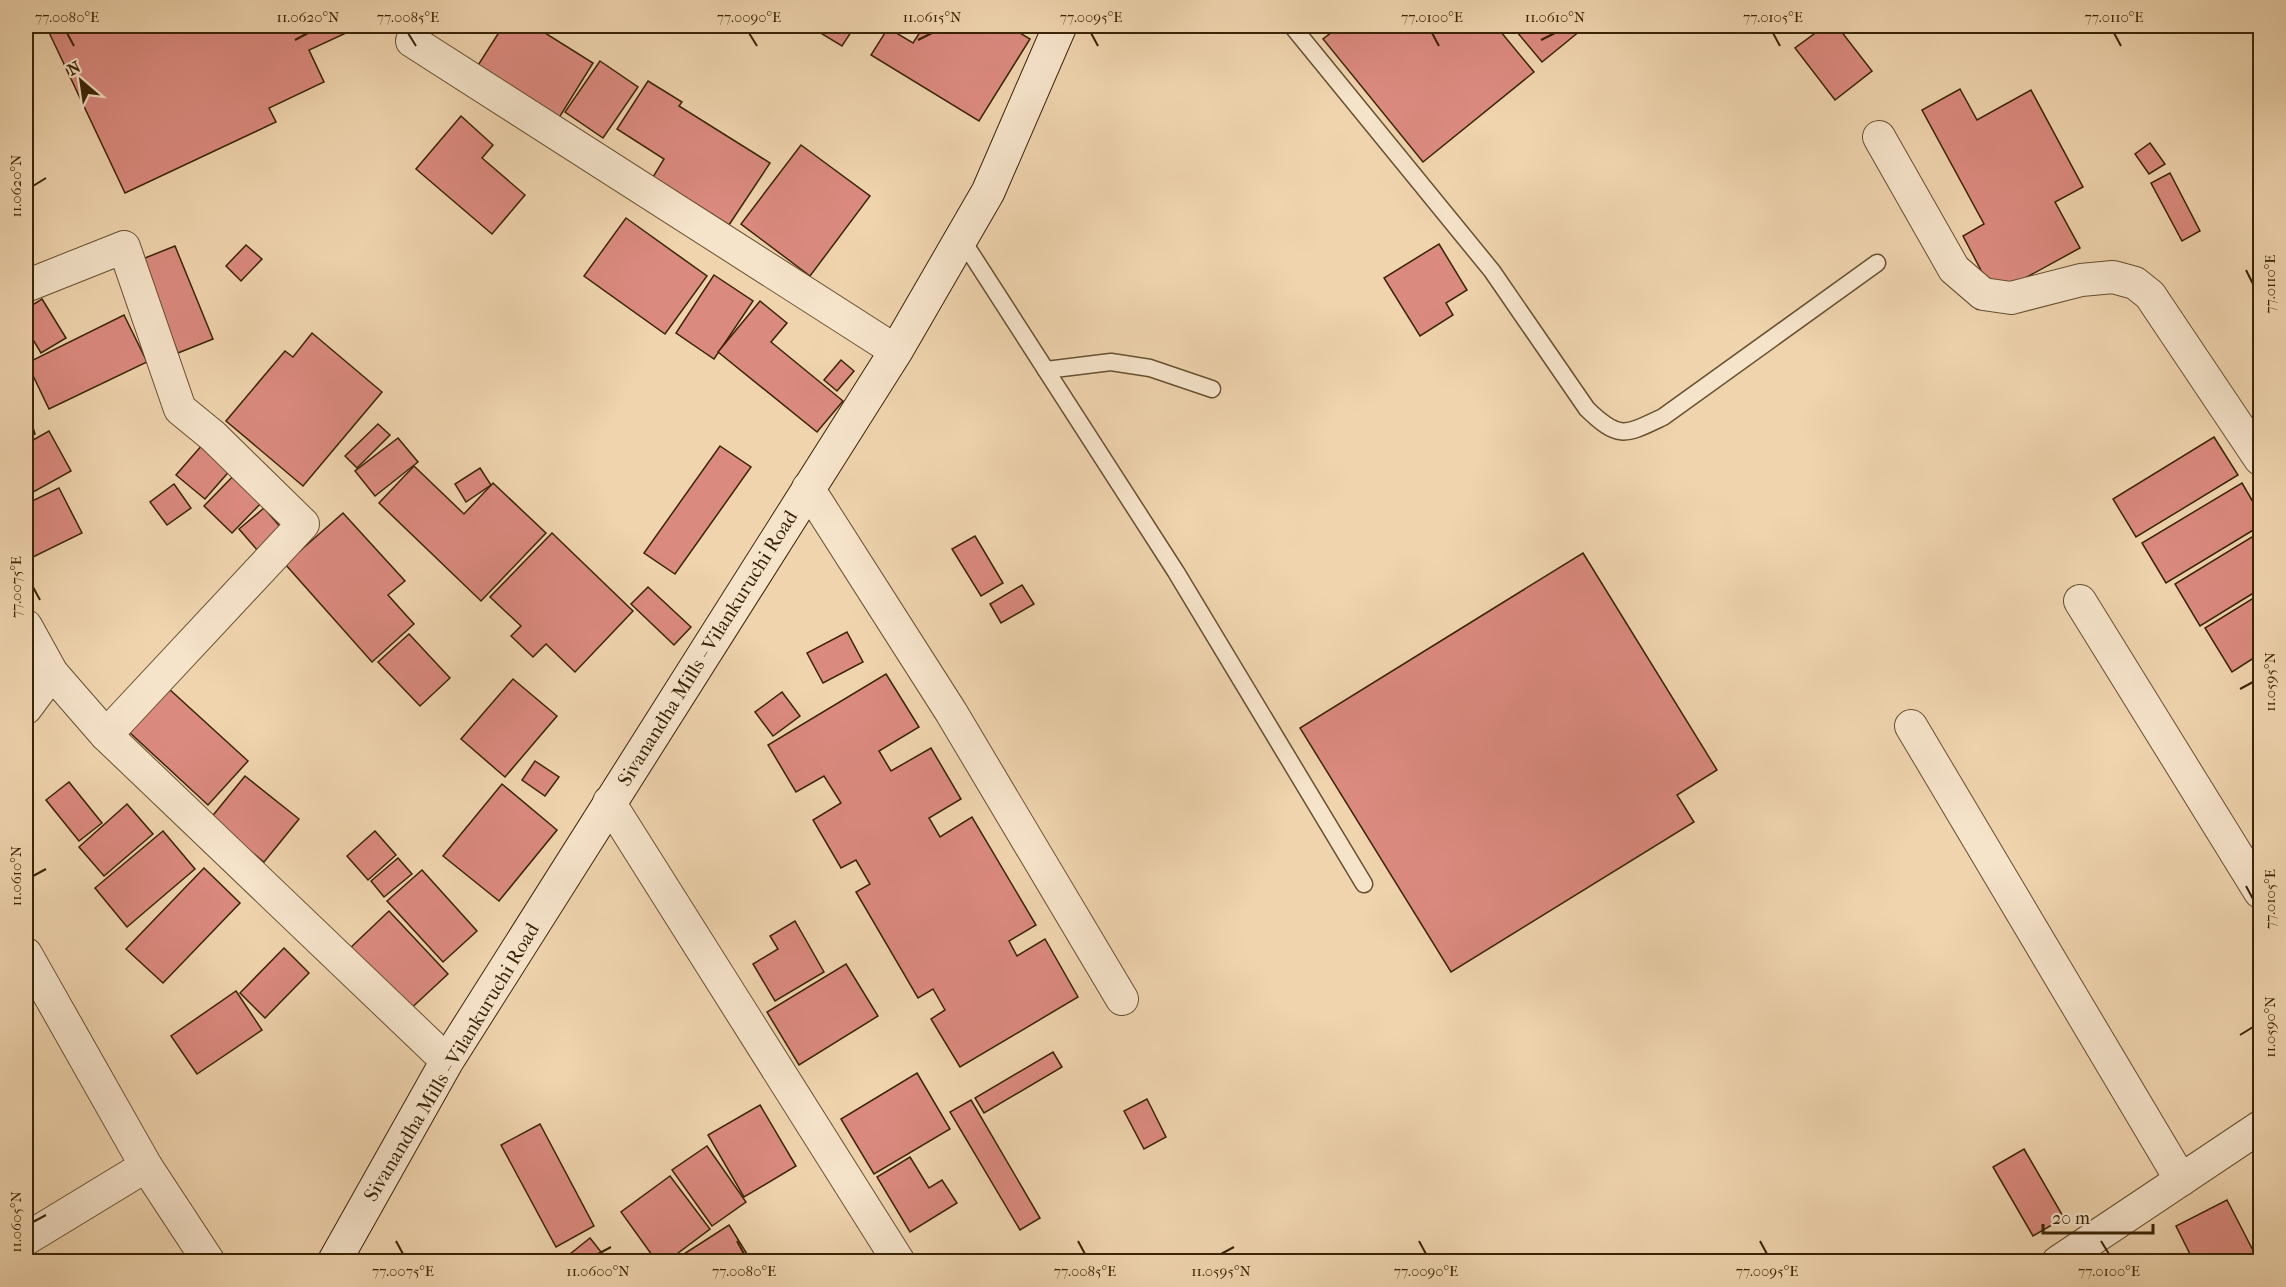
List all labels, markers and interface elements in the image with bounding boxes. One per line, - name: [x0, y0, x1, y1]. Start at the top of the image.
- text: 77.0080°E: [35, 8, 99, 26]
- text: 11.0620°N: [277, 8, 340, 26]
- text: 77.0085°E: [377, 8, 439, 26]
- text: 77.0090°E: [717, 8, 781, 26]
- text: 11.0615°N: [903, 8, 962, 26]
- text: 77.0095°E: [1060, 8, 1122, 26]
- text: 77.0100°E: [1401, 8, 1463, 26]
- text: 11.0610°N: [1525, 8, 1586, 26]
- text: 77.0105°E: [1743, 8, 1803, 26]
- text: 77.0110°E: [2085, 8, 2143, 26]
- north arrow: [51, 51, 111, 111]
- text: N: [64, 57, 85, 80]
- text: 11.0620°N: [7, 154, 25, 217]
- text: 77.0110°E: [2261, 255, 2279, 313]
- street label: Sivanandha Mills - Vilankuruchi Road: [613, 505, 803, 790]
- text: 77.0075°E: [7, 556, 25, 618]
- text: 11.0595°N: [2261, 652, 2279, 712]
- text: 11.0610°N: [7, 845, 25, 906]
- text: 77.0105°E: [2261, 869, 2279, 929]
- street label: Sivanandha Mills - Vilankuruchi Road: [359, 918, 544, 1206]
- text: 11.0590°N: [2261, 996, 2279, 1058]
- text: 11.0605°N: [7, 1191, 25, 1253]
- scale bar: [2043, 1197, 2152, 1235]
- text: 20 m: [2052, 1208, 2090, 1229]
- text: 77.0075°E: [372, 1262, 434, 1280]
- text: 11.0600°N: [566, 1262, 630, 1280]
- text: 77.0080°E: [712, 1262, 776, 1280]
- text: 77.0085°E: [1054, 1262, 1116, 1280]
- text: 11.0595°N: [1191, 1262, 1251, 1280]
- text: 77.0090°E: [1394, 1262, 1458, 1280]
- text: 77.0095°E: [1736, 1262, 1798, 1280]
- text: 77.0100°E: [2078, 1262, 2140, 1280]

